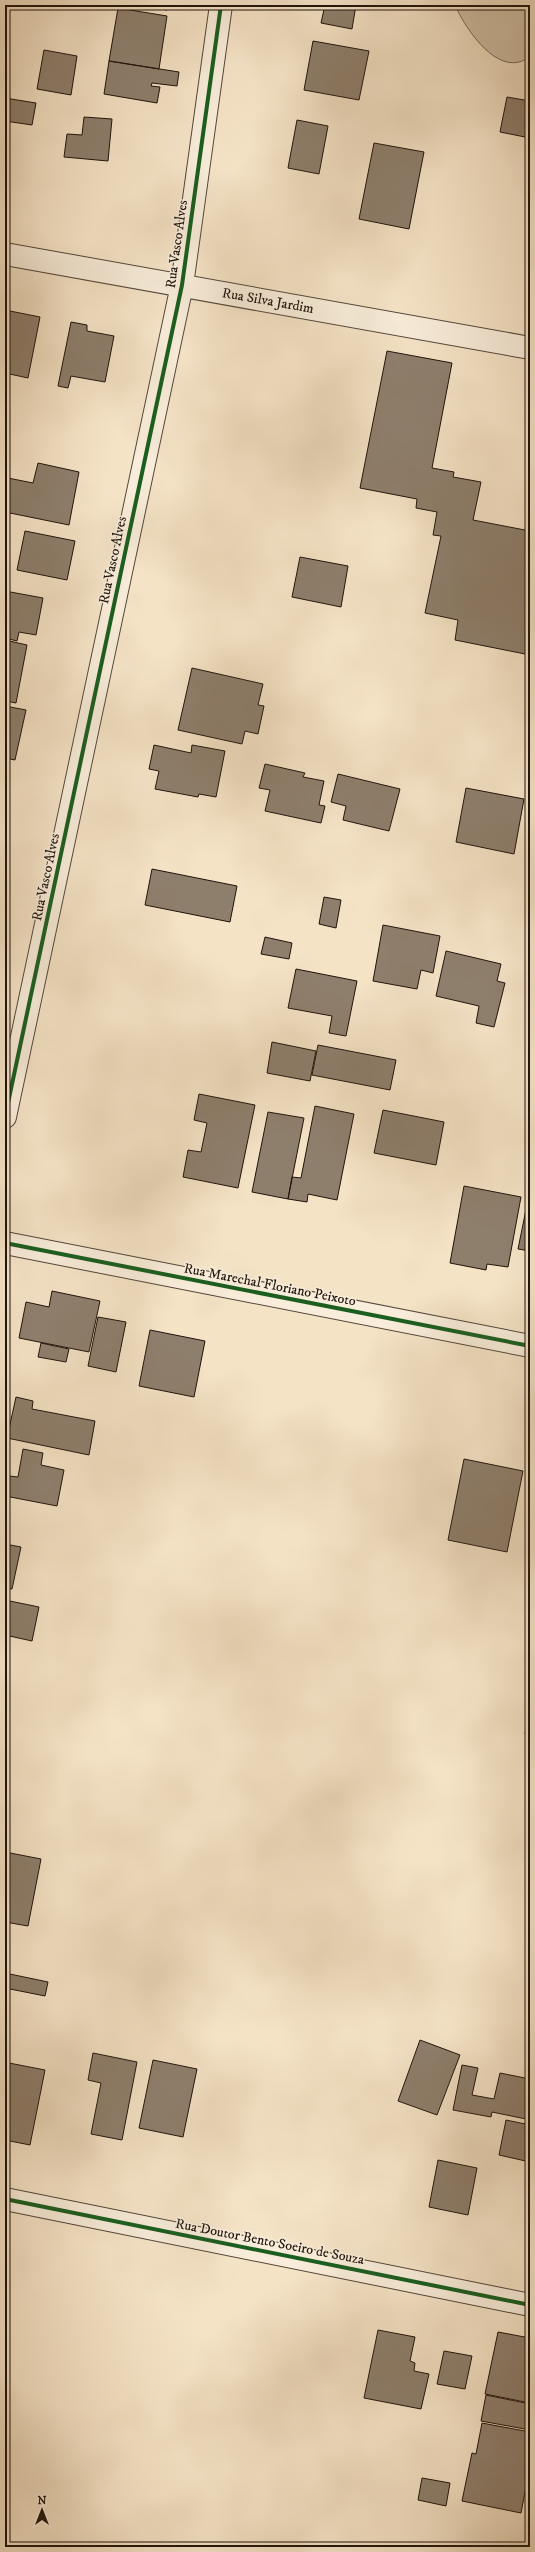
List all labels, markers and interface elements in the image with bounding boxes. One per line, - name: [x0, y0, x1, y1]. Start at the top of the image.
- street label: Rua Vasco Alves: [162, 198, 192, 290]
- street label: Rua Silva Jardim: [221, 284, 316, 318]
- street label: Rua Vasco Alves: [95, 514, 131, 606]
- street label: Rua Vasco Alves: [28, 831, 64, 923]
- street label: Rua Marechal Floriano Peixoto: [182, 1259, 358, 1311]
- street label: Rua Doutor Bento Soeiro de Souza: [174, 2215, 366, 2269]
- north arrow: [22, 2490, 62, 2530]
- text: N: [37, 2494, 47, 2508]

